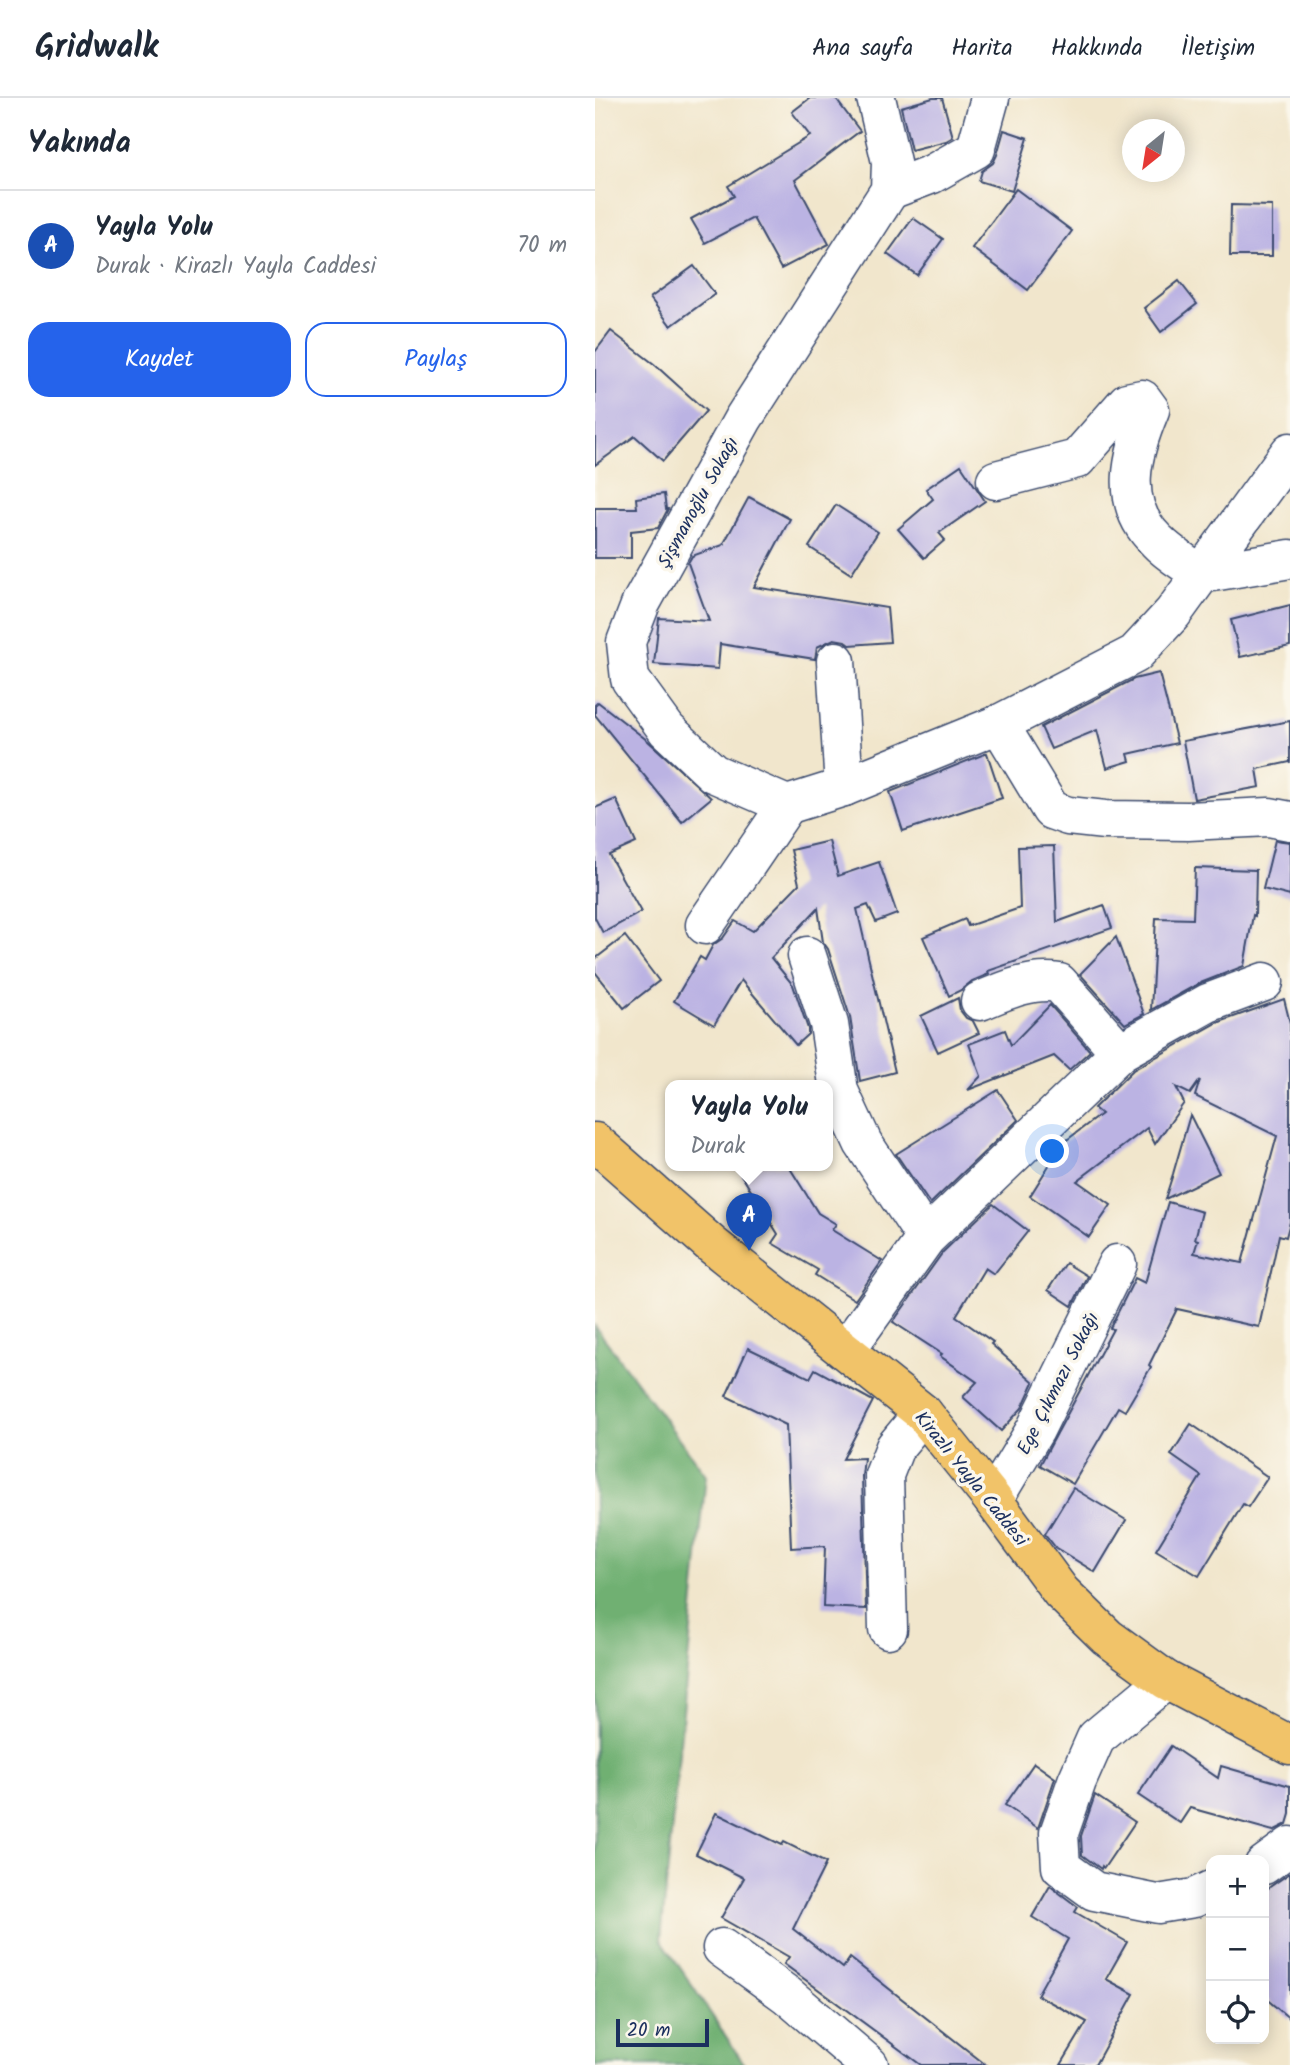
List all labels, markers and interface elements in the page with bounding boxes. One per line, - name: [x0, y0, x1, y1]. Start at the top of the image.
- text: Gridwalk: [35, 22, 158, 75]
- text: Ana sayfa: [812, 29, 913, 68]
- text: Harita: [951, 29, 1013, 68]
- text: Hakkında: [1051, 29, 1143, 68]
- text: İletişim: [1181, 29, 1255, 68]
- north arrow: [1122, 119, 1185, 182]
- text: Yakında: [28, 120, 131, 168]
- text: Yayla Yolu: [95, 207, 213, 249]
- text: A: [44, 228, 58, 264]
- text: 70 m: [517, 228, 567, 264]
- text: Durak · Kirazlı Yayla Caddesi: [95, 249, 376, 285]
- button: Kaydet: [28, 322, 291, 397]
- button: Paylaş: [305, 322, 567, 397]
- street label: Şişmanoğlu Sokağı: [650, 432, 747, 574]
- popup: [665, 1080, 833, 1171]
- text: Yayla Yolu: [690, 1087, 808, 1129]
- text: Durak: [690, 1129, 745, 1165]
- your location: [1035, 1134, 1069, 1168]
- pin: A: [726, 1193, 772, 1251]
- street label: Ege Çıkmazı Sokağı: [1010, 1307, 1108, 1461]
- street label: Kirazlı Yayla Caddesi: [906, 1405, 1036, 1555]
- map controls: [1206, 1855, 1269, 2044]
- button: +: [1206, 1855, 1269, 1918]
- button: −: [1206, 1918, 1269, 1981]
- button: locate: [1206, 1981, 1269, 2044]
- scale bar: [616, 2016, 709, 2048]
- text: 20 m: [627, 2016, 670, 2046]

